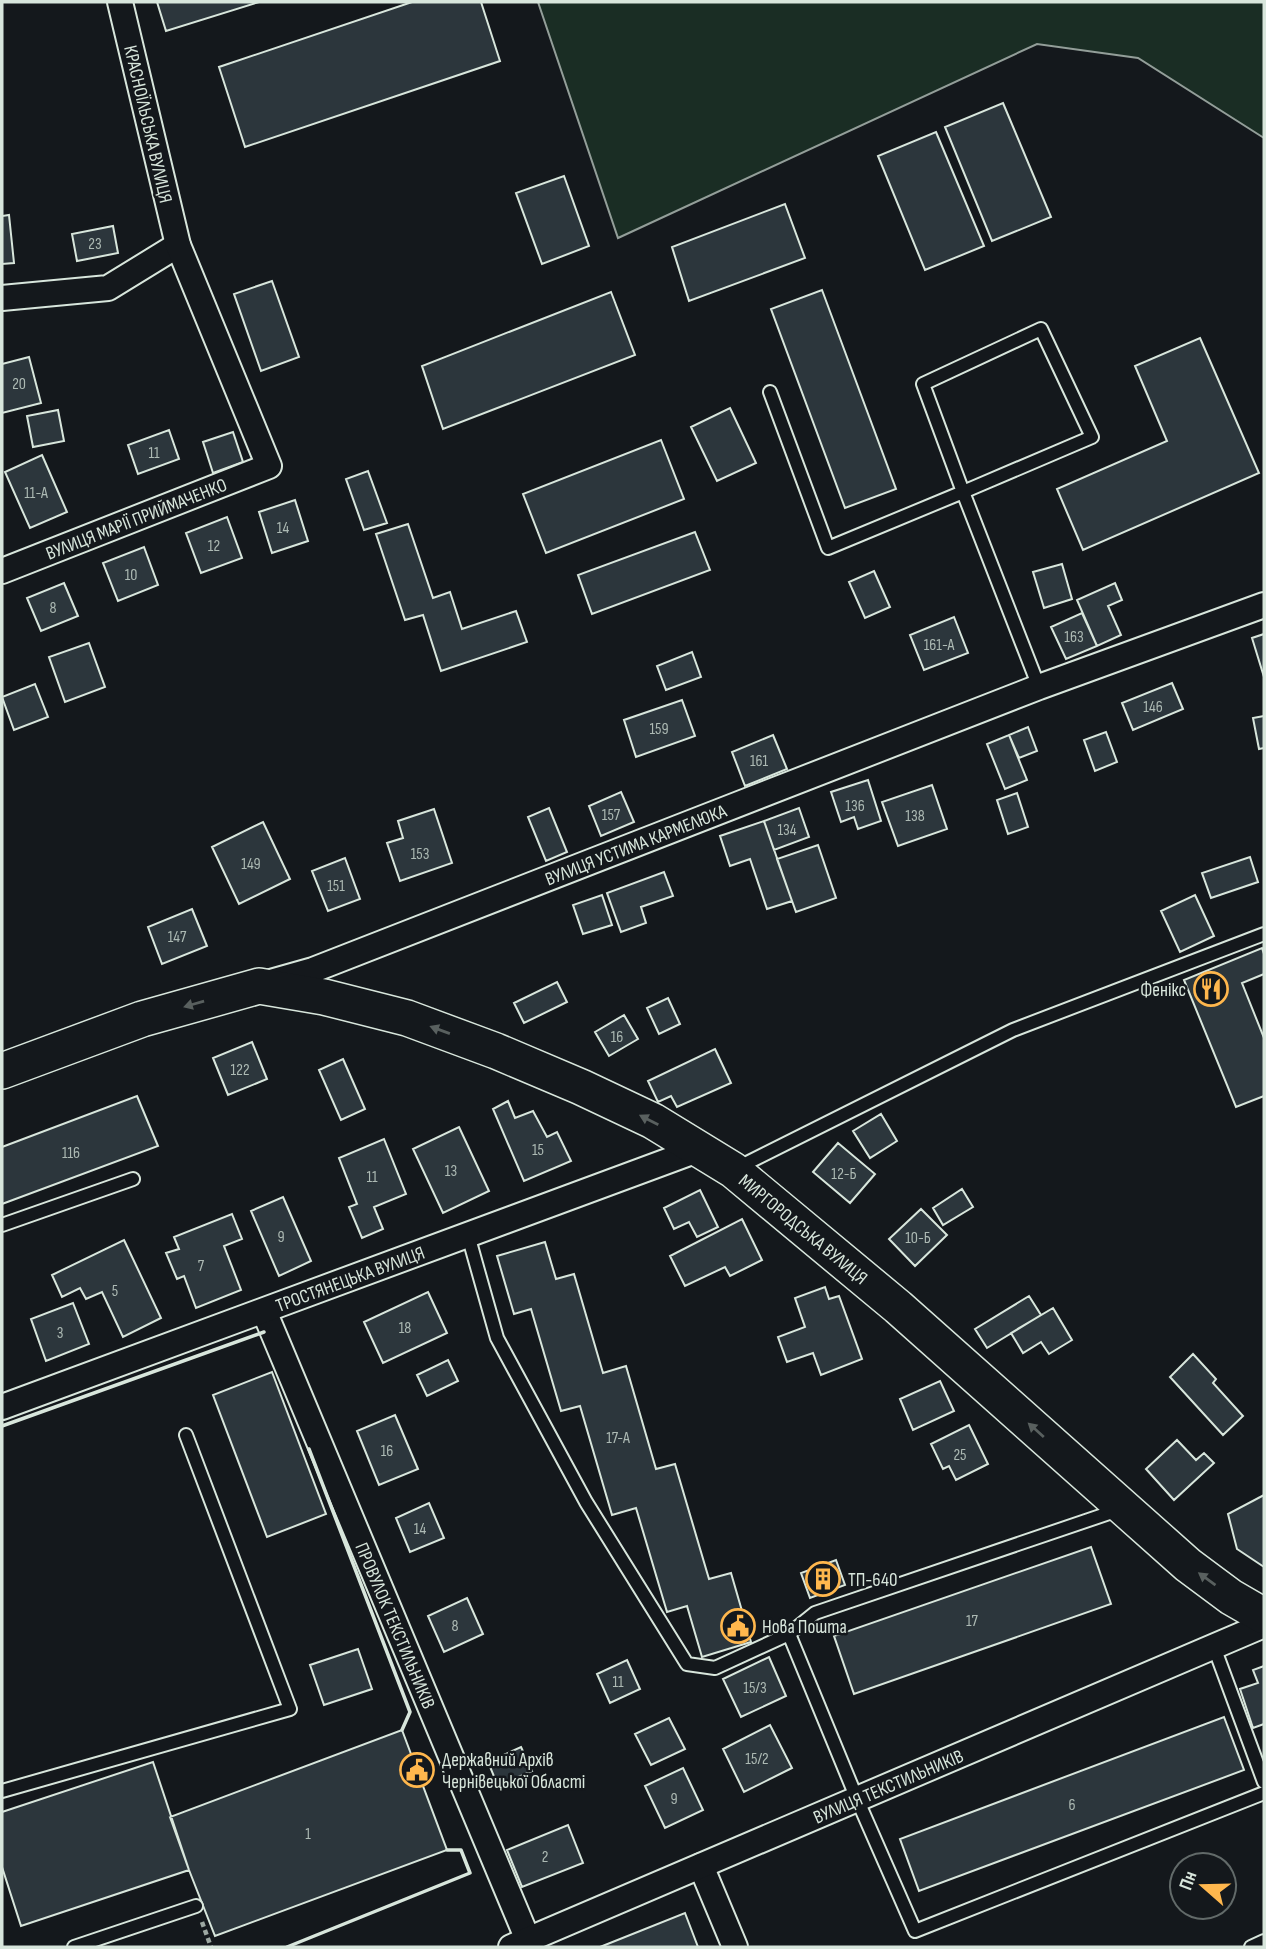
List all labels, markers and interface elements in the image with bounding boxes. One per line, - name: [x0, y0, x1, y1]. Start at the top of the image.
- street label: КРАСНОЇЛЬСЬКА ВУЛИЦЯ: [118, 43, 177, 205]
- house number: 23: [88, 235, 102, 254]
- house number: 20: [12, 375, 26, 394]
- house number: 11: [148, 444, 160, 463]
- street label: ВУЛИЦЯ МАРІЇ ПРИЙМАЧЕНКО: [43, 474, 230, 566]
- house number: 11-А: [24, 484, 48, 503]
- house number: 14: [277, 519, 289, 538]
- house number: 12: [208, 537, 220, 556]
- house number: 10: [125, 566, 137, 585]
- house number: 8: [49, 599, 57, 618]
- house number: 163: [1064, 628, 1084, 647]
- house number: 161-А: [924, 636, 954, 655]
- house number: 146: [1143, 698, 1163, 717]
- house number: 159: [649, 720, 669, 739]
- house number: 161: [750, 752, 768, 771]
- house number: 136: [845, 797, 865, 816]
- street label: ВУЛИЦЯ УСТИМА КАРМЕЛЮКА: [542, 800, 731, 891]
- house number: 157: [602, 806, 621, 825]
- house number: 138: [905, 807, 925, 826]
- house number: 134: [777, 821, 797, 840]
- house number: 153: [411, 845, 429, 864]
- house number: 149: [241, 855, 261, 874]
- house number: 151: [327, 877, 345, 896]
- house number: 147: [168, 928, 187, 947]
- restaurant icon: Фенікс: [1192, 970, 1230, 1008]
- place label: Фенікс: [1140, 979, 1186, 1002]
- one-way arrow: [183, 1000, 204, 1010]
- one-way arrow: [429, 1024, 450, 1035]
- house number: 16: [611, 1028, 623, 1047]
- house number: 122: [231, 1061, 249, 1080]
- one-way arrow: [639, 1114, 658, 1126]
- house number: 15: [532, 1141, 544, 1160]
- house number: 116: [62, 1144, 80, 1163]
- house number: 13: [445, 1162, 457, 1181]
- house number: 12-Б: [831, 1165, 857, 1184]
- house number: 11: [366, 1168, 378, 1187]
- street label: МИРГОРОДСЬКА ВУЛИЦЯ: [734, 1170, 872, 1290]
- house number: 9: [277, 1228, 285, 1247]
- house number: 10-Б: [905, 1229, 931, 1248]
- street label: ТРОСТЯНЕЦЬКА ВУЛИЦЯ: [273, 1242, 428, 1318]
- house number: 7: [198, 1257, 205, 1276]
- house number: 5: [112, 1282, 118, 1301]
- house number: 18: [399, 1319, 411, 1338]
- house number: 3: [57, 1324, 63, 1343]
- one-way arrow: [1028, 1422, 1045, 1438]
- house number: 17-А: [606, 1429, 630, 1448]
- house number: 16: [381, 1442, 393, 1461]
- house number: 25: [953, 1446, 967, 1465]
- house number: 14: [414, 1520, 426, 1539]
- street label: ПРОВУЛОК ТЕКСТИЛЬНИКІВ: [350, 1540, 440, 1712]
- building icon: ТП-640: [804, 1560, 842, 1598]
- place label: ТП-640: [848, 1569, 897, 1592]
- one-way arrow: [1198, 1573, 1216, 1587]
- public building icon: Нова Пошта: [719, 1607, 757, 1645]
- house number: 17: [966, 1612, 979, 1631]
- place label: Нова Пошта: [762, 1616, 847, 1639]
- house number: 8: [451, 1617, 459, 1636]
- house number: 11: [612, 1673, 624, 1692]
- house number: 15/3: [743, 1679, 767, 1698]
- street label: ВУЛИЦЯ ТЕКСТИЛЬНИКІВ: [810, 1745, 967, 1829]
- place label: Державний Архів Чернівецької Області: [442, 1749, 585, 1794]
- house number: 15/2: [745, 1750, 769, 1769]
- public building icon: Державний Архів Чернівецької Області: [398, 1751, 436, 1789]
- house number: 9: [670, 1790, 678, 1809]
- house number: 6: [1068, 1796, 1076, 1815]
- house number: 1: [305, 1825, 311, 1844]
- house number: 2: [542, 1848, 548, 1867]
- north arrow: [1168, 1851, 1238, 1921]
- text: Пн: [1174, 1868, 1202, 1893]

